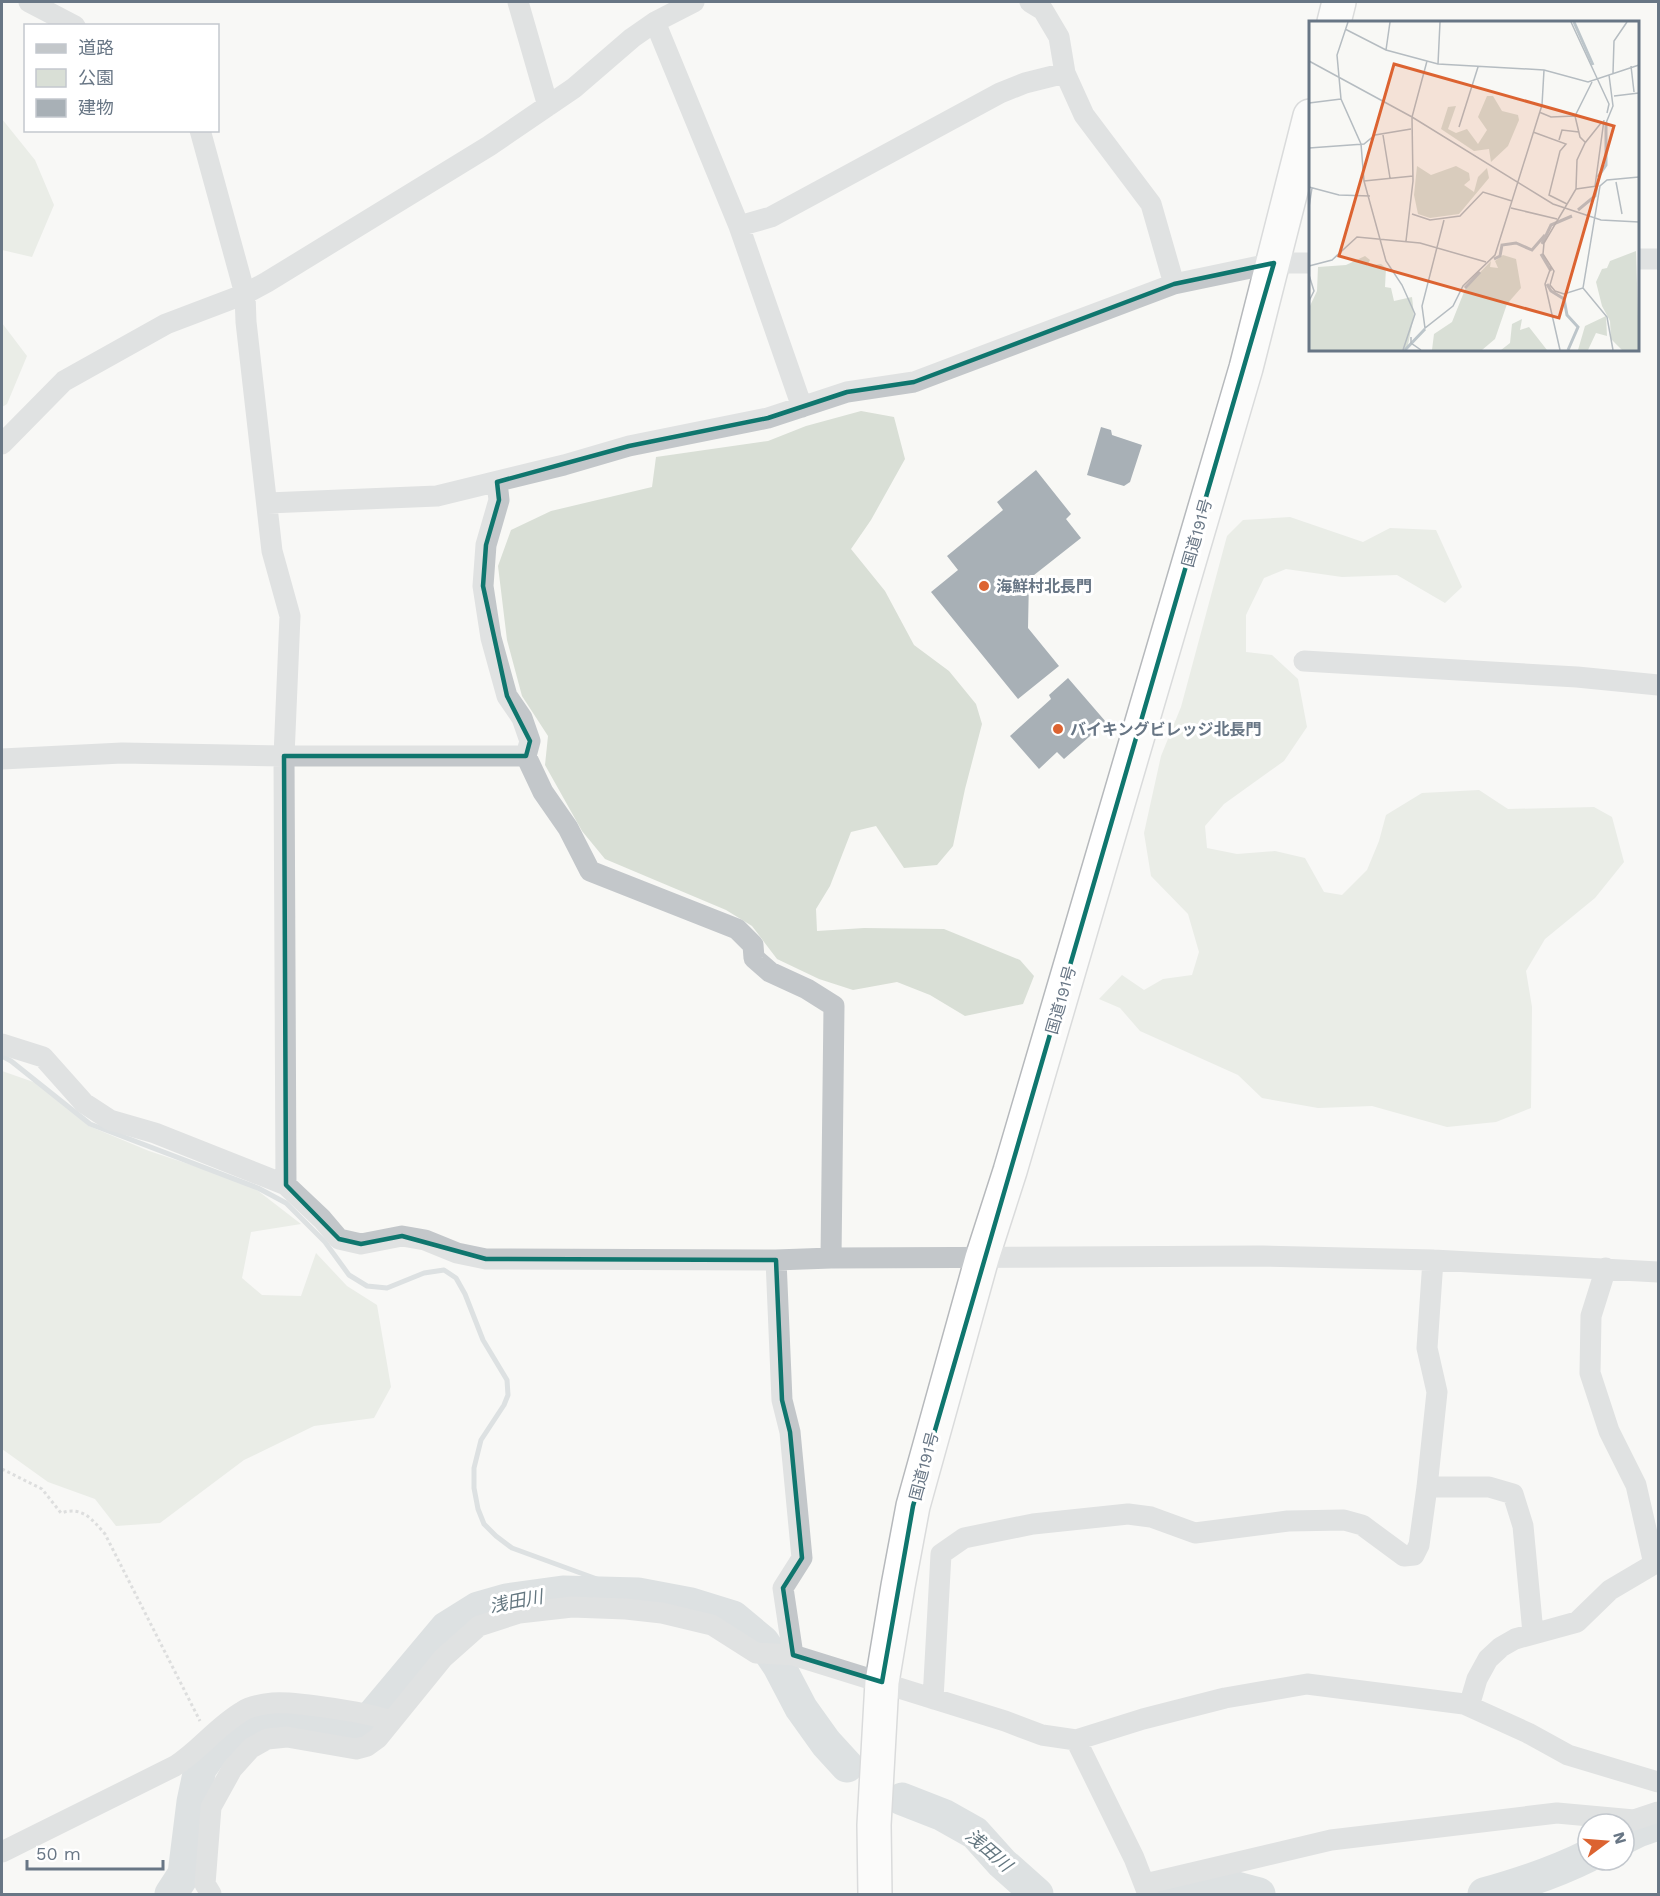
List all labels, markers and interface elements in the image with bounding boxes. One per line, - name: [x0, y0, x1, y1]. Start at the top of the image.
- inset map: [1309, 21, 1639, 351]
- legend: [24, 24, 219, 132]
- text: 道路: [78, 37, 114, 58]
- text: 公園: [78, 67, 114, 88]
- text: 建物: [78, 97, 114, 118]
- street label: 国道191号: [1178, 497, 1216, 569]
- place label: 海鮮村北長門: [996, 577, 1092, 596]
- marker: 海鮮村北長門: [977, 579, 991, 593]
- place label: バイキングビレッジ北長門: [1070, 720, 1262, 739]
- marker: バイキングビレッジ北長門: [1051, 722, 1065, 736]
- street label: 国道191号: [1042, 964, 1080, 1036]
- street label: 国道191号: [906, 1430, 942, 1502]
- water label: 浅田川: [487, 1585, 546, 1616]
- north arrow: [1576, 1812, 1636, 1872]
- water label: 浅田川: [962, 1824, 1018, 1877]
- text: N: [1609, 1830, 1631, 1846]
- scale bar: [27, 1833, 164, 1871]
- text: 50 m: [36, 1843, 81, 1864]

